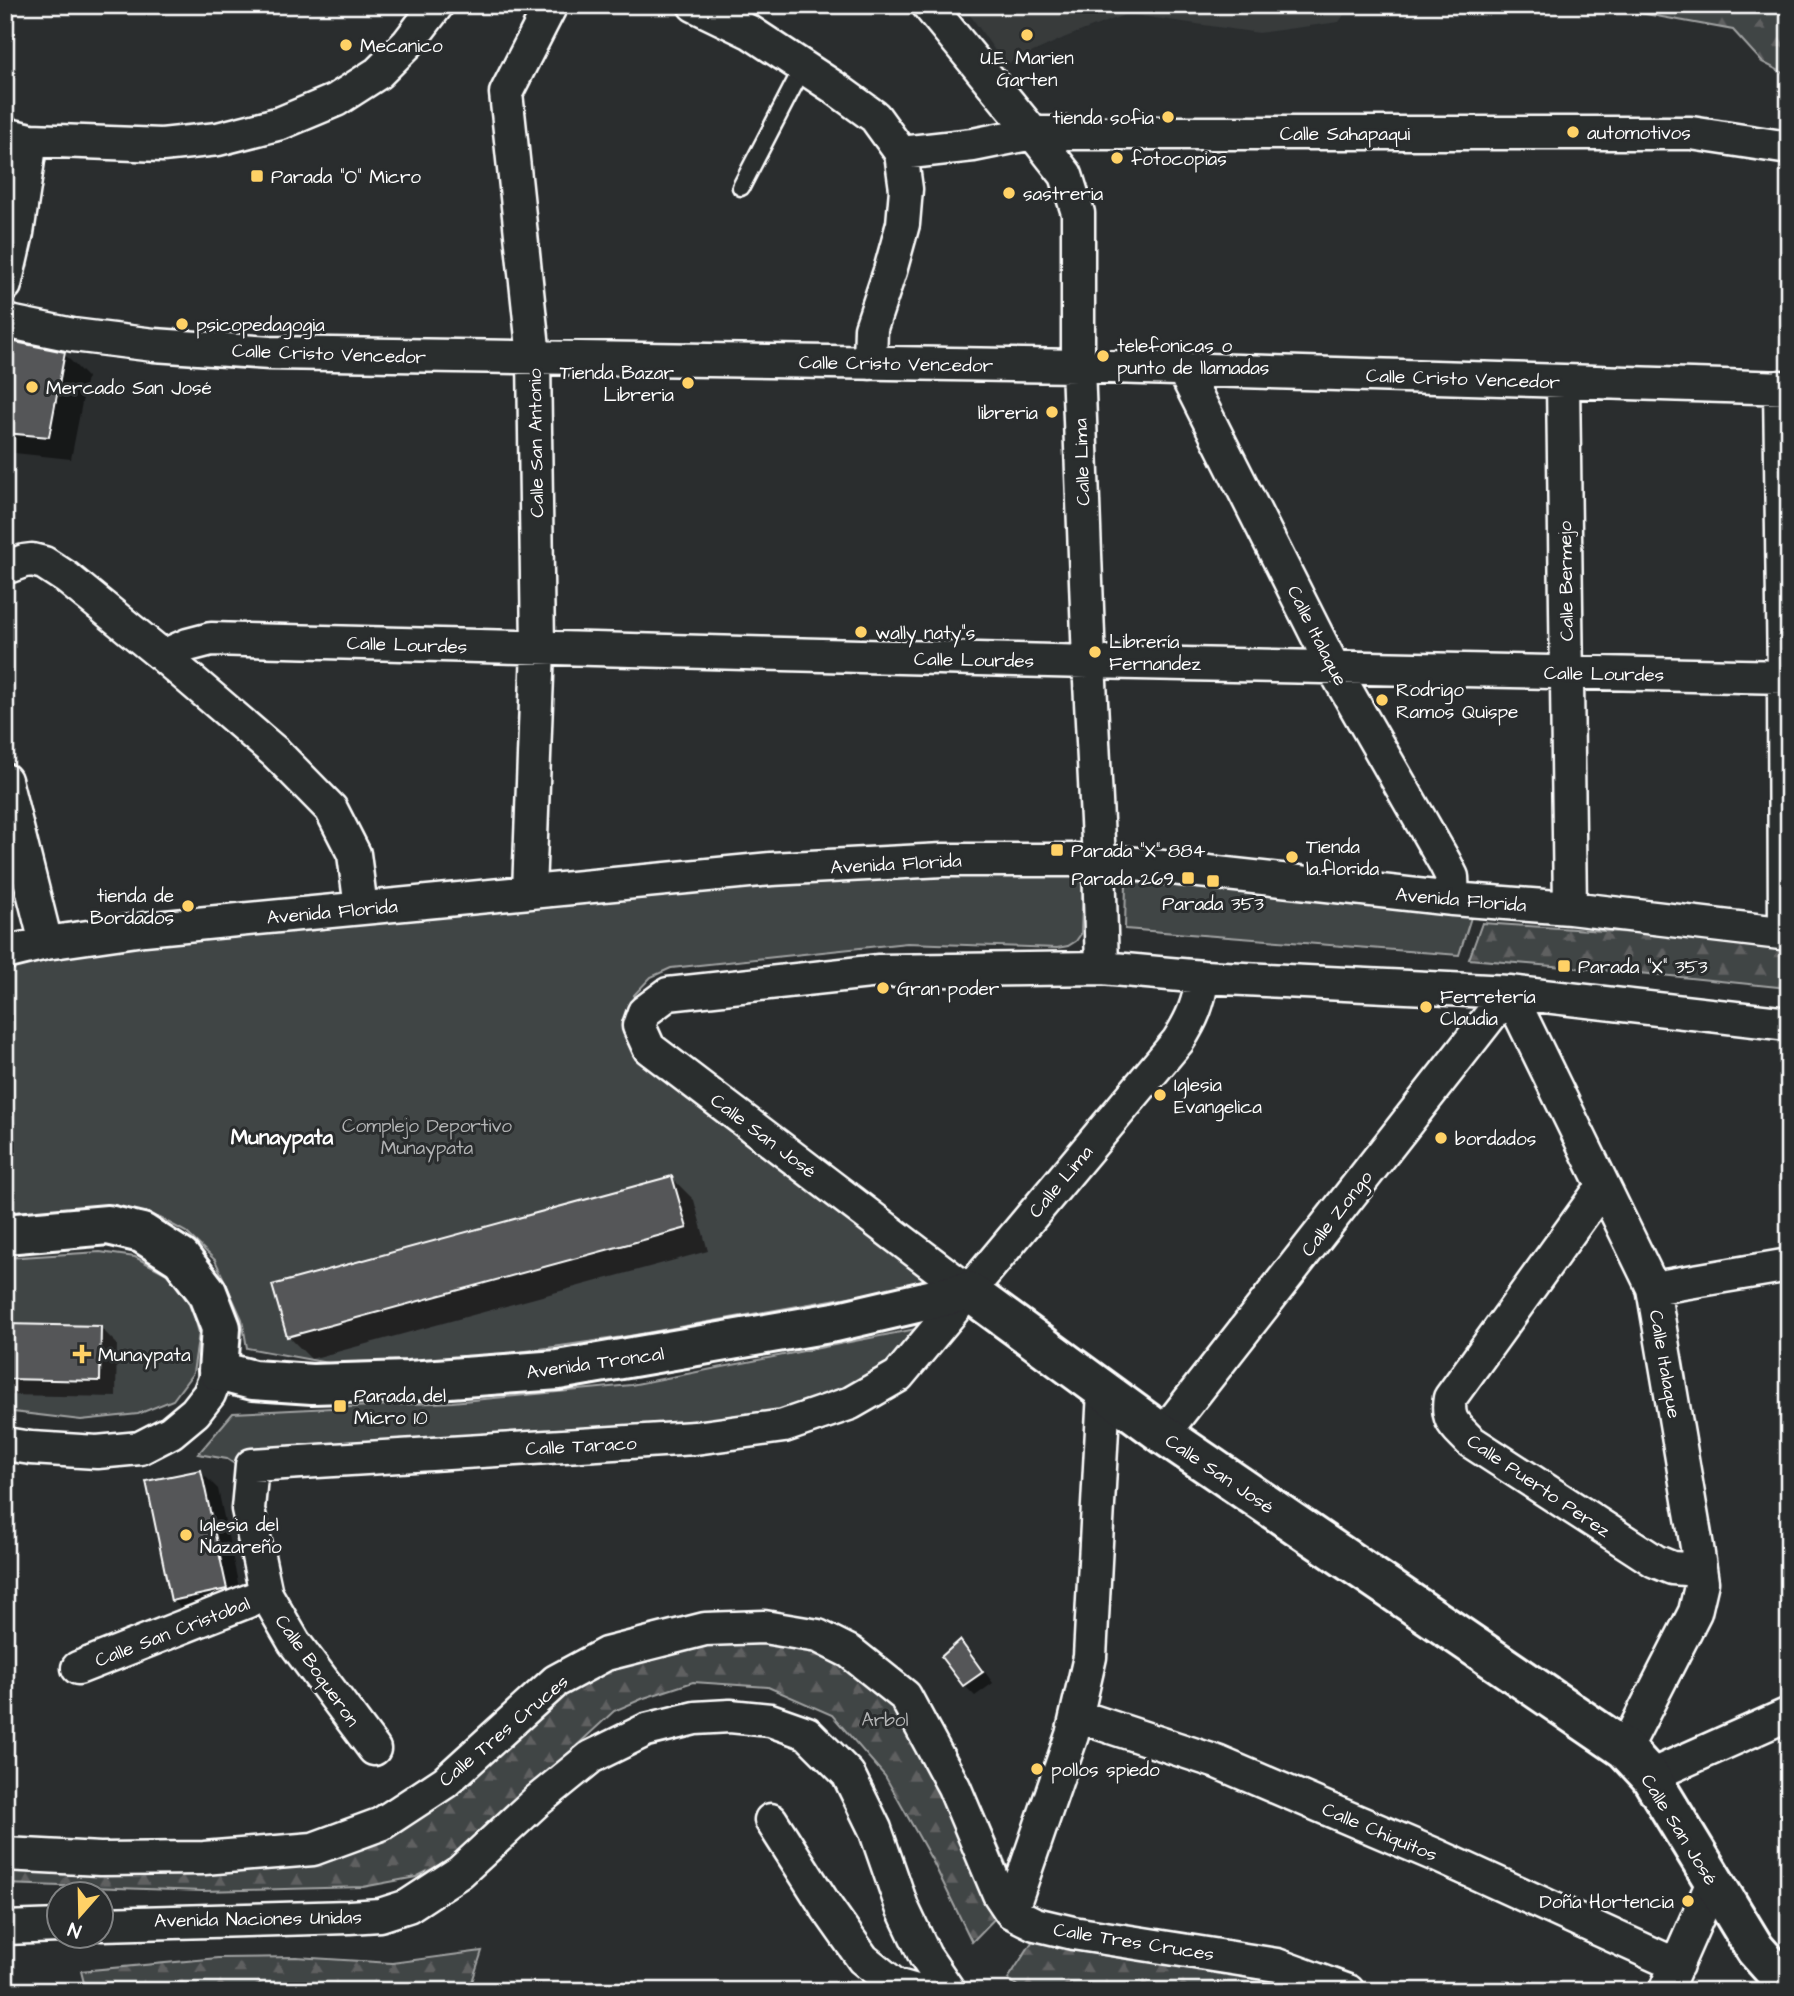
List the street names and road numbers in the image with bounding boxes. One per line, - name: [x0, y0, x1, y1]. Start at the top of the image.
- street label: Calle Sahapaqui: [1280, 121, 1410, 148]
- street label: Calle Cristo Vencedor: [231, 338, 427, 371]
- street label: Calle Cristo Vencedor: [799, 349, 994, 380]
- street label: Calle Cristo Vencedor: [1365, 363, 1561, 396]
- street label: Calle San Antonio: [522, 368, 551, 518]
- street label: Calle Lima: [1067, 417, 1098, 506]
- street label: Calle Bermejo: [1552, 520, 1581, 641]
- street label: Calle Italaque: [1280, 581, 1354, 691]
- street label: Calle Lourdes: [346, 630, 468, 661]
- street label: Calle Lourdes: [913, 646, 1034, 675]
- street label: Calle Lourdes: [1543, 660, 1664, 689]
- street label: Avenida Florida: [830, 848, 963, 881]
- street label: Avenida Florida: [1394, 881, 1528, 920]
- street label: Avenida Florida: [266, 893, 399, 932]
- street label: Calle San José: [704, 1087, 822, 1185]
- street label: Calle Lima: [1023, 1140, 1100, 1224]
- street label: Calle Zongo: [1295, 1165, 1380, 1263]
- street label: Calle Italaque: [1642, 1308, 1687, 1421]
- street label: Avenida Troncal: [525, 1340, 666, 1387]
- street label: Calle San José: [1159, 1428, 1279, 1521]
- street label: Calle Puerto Perez: [1461, 1428, 1616, 1545]
- street label: Calle Taraco: [525, 1430, 638, 1463]
- street label: Calle San Cristobal: [91, 1590, 254, 1674]
- street label: Calle Boqueron: [268, 1609, 366, 1732]
- street label: Calle Tres Cruces: [433, 1669, 575, 1794]
- street label: Calle San José: [1634, 1769, 1724, 1891]
- street label: Calle Chiquitos: [1318, 1796, 1441, 1869]
- street label: Avenida Naciones Unidas: [154, 1904, 362, 1935]
- street label: Calle Tres Cruces: [1052, 1916, 1216, 1968]

